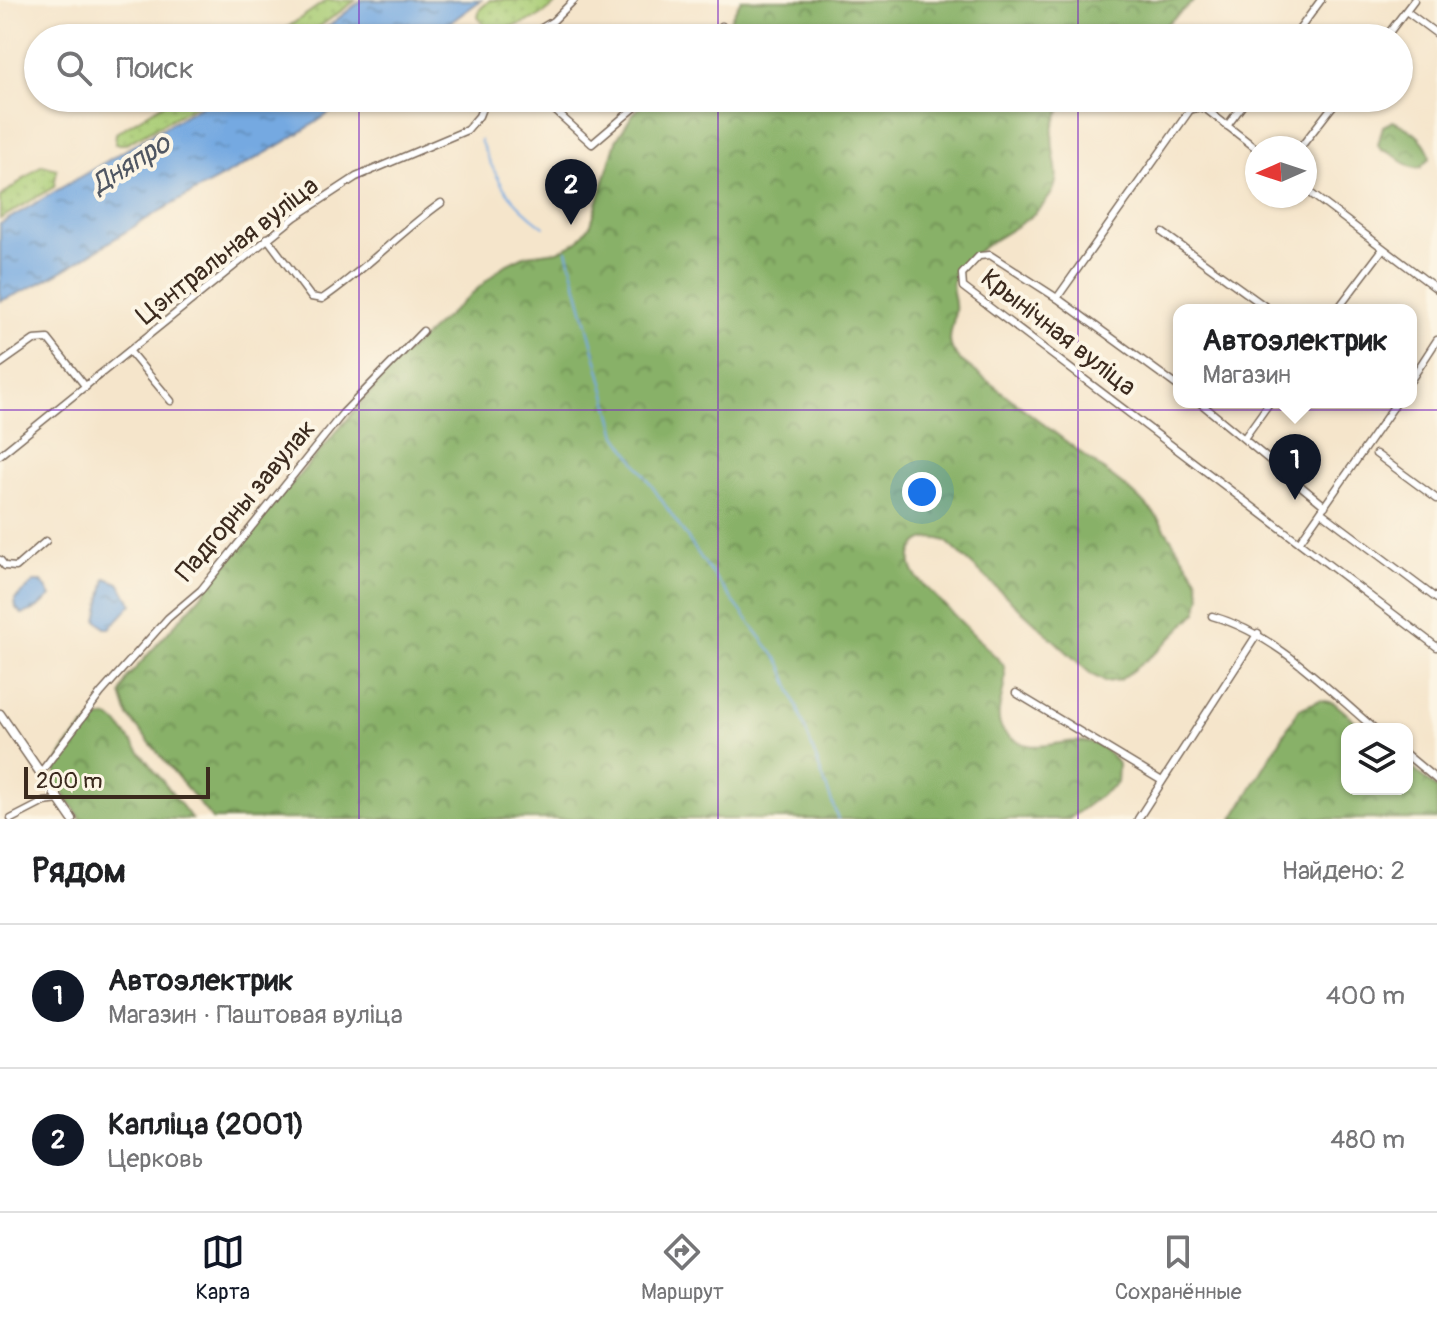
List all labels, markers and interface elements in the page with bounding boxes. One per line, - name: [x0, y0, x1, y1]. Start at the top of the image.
- search box: [24, 24, 1413, 112]
- icon: search: [52, 46, 96, 90]
- text: Поиск: [116, 50, 194, 87]
- water label: Дняпро: [83, 125, 178, 203]
- north arrow: [1245, 136, 1317, 208]
- pin: 2: [545, 159, 597, 225]
- street label: Цэнтральная вуліца: [130, 170, 325, 332]
- street label: Крынічная вуліца: [974, 262, 1142, 403]
- popup: [1173, 304, 1417, 408]
- text: Автоэлектрик: [1202, 322, 1388, 359]
- text: Магазин: [1202, 359, 1291, 391]
- street label: Падгорны завулак: [169, 413, 323, 588]
- pin: 1: [1269, 434, 1321, 500]
- your location: [902, 472, 942, 512]
- map controls: [1341, 723, 1413, 795]
- button: layers: [1341, 723, 1413, 795]
- scale bar: [24, 763, 210, 799]
- text: 200 m: [36, 767, 103, 795]
- text: Рядом: [32, 850, 126, 893]
- text: Найдено: 2: [1281, 855, 1405, 887]
- text: Автоэлектрик: [108, 962, 294, 999]
- text: 1: [53, 980, 63, 1012]
- text: 400 m: [1326, 980, 1405, 1012]
- text: Магазин · Паштовая вуліца: [108, 999, 403, 1031]
- text: Капліца (2001): [108, 1106, 304, 1143]
- text: 2: [51, 1124, 65, 1156]
- text: 480 m: [1330, 1124, 1405, 1156]
- text: Церковь: [108, 1143, 204, 1175]
- tab: Карта: [195, 1230, 250, 1306]
- tab: Маршрут: [641, 1230, 724, 1306]
- tab: Сохранённые: [1115, 1230, 1242, 1306]

